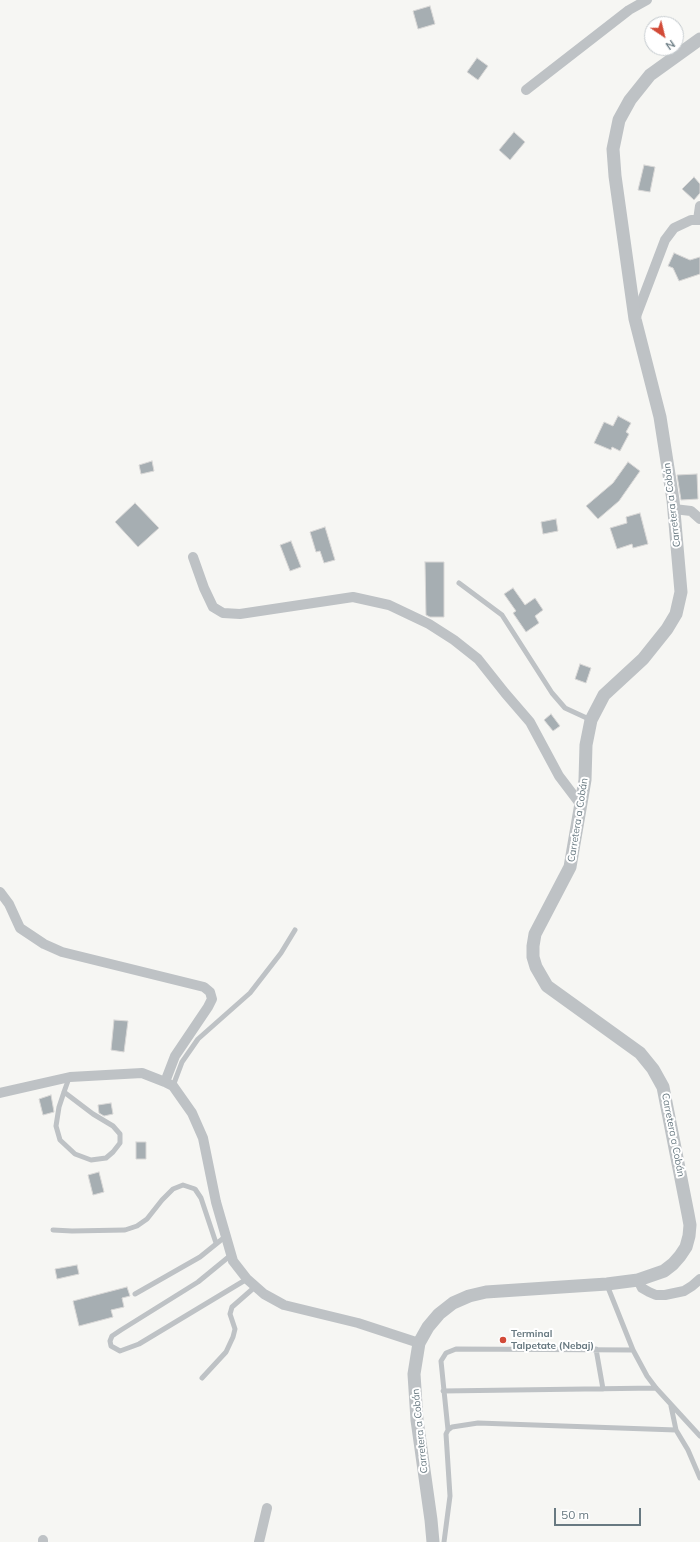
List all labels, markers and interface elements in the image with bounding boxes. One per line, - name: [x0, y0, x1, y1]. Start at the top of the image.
- north arrow: [644, 16, 684, 56]
- text: N: [663, 37, 678, 53]
- street label: Carretera a Cobán: [661, 462, 683, 548]
- street label: Carretera a Cobán: [565, 777, 591, 863]
- street label: Carretera a Cobán: [659, 1092, 687, 1178]
- place label: Terminal Talpetate (Nebaj): [511, 1328, 594, 1352]
- marker: Terminal Talpetate (Nebaj): [498, 1335, 508, 1345]
- street label: Carretera a Cobán: [410, 1388, 430, 1474]
- scale bar: [556, 1500, 643, 1526]
- text: 50 m: [561, 1507, 589, 1522]

